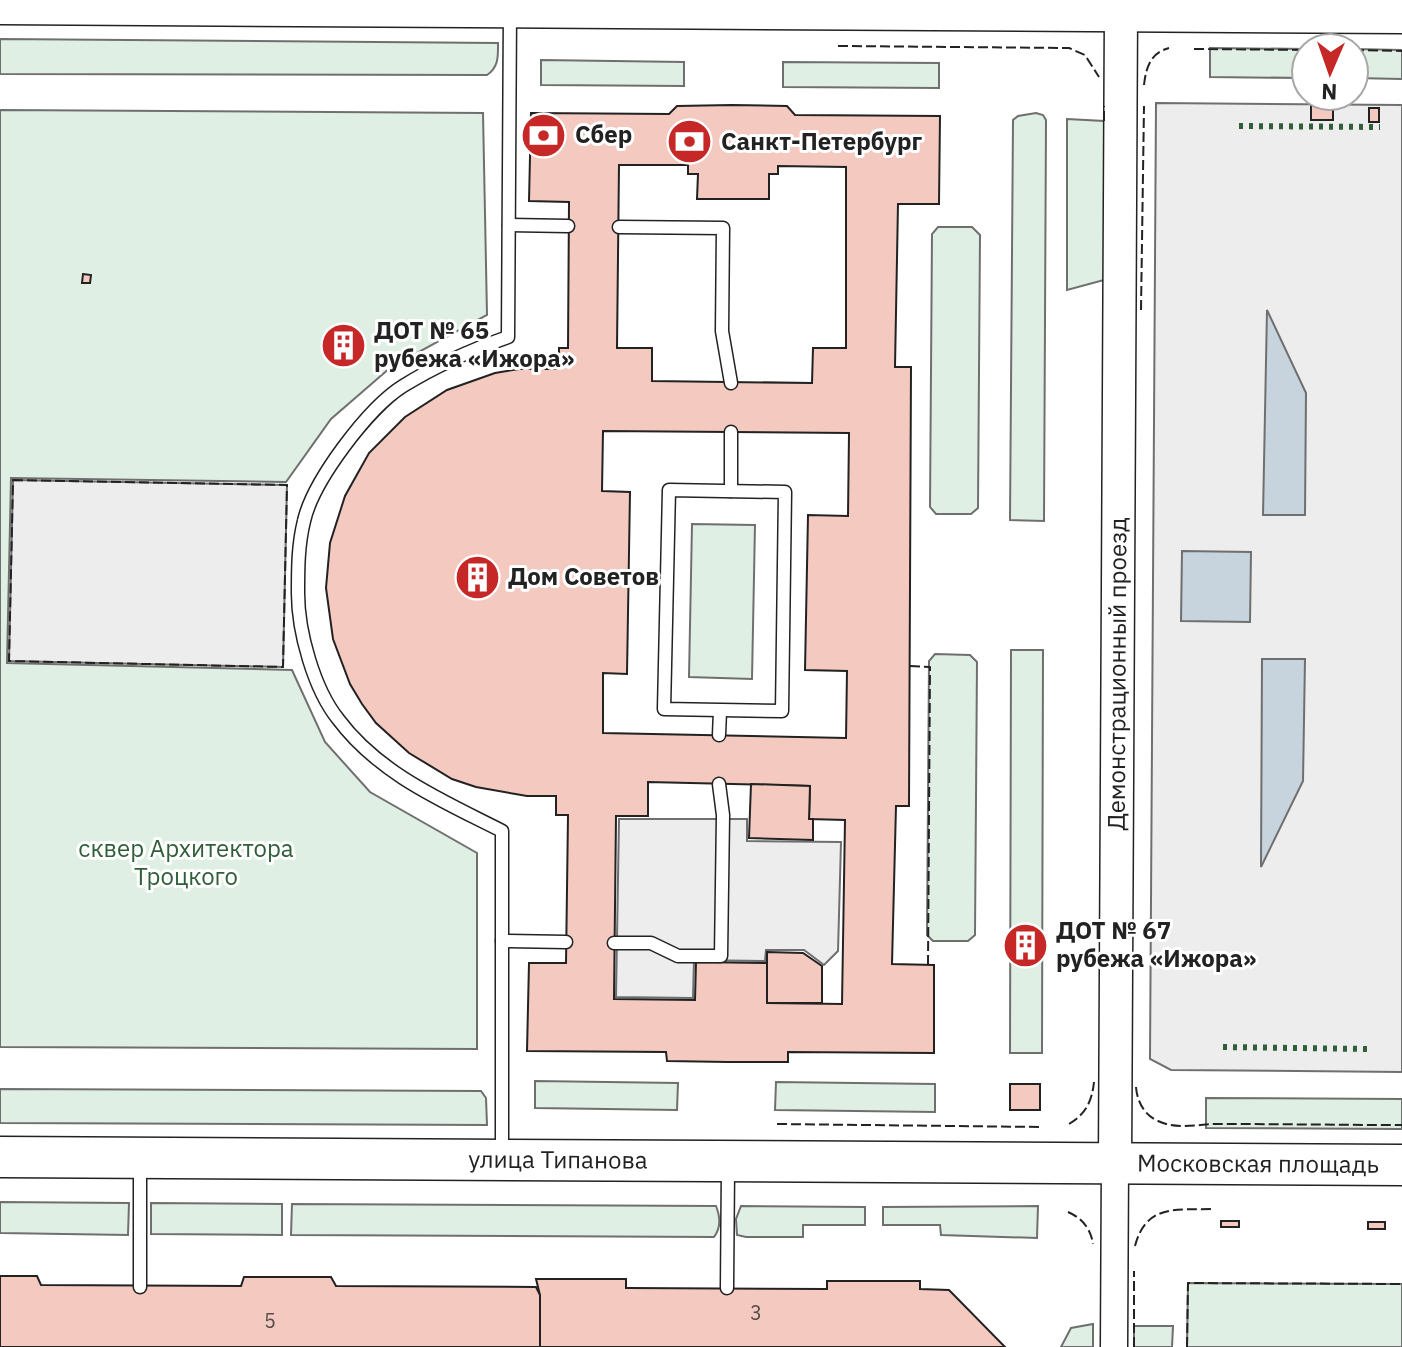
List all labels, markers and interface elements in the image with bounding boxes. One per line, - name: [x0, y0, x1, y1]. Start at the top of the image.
- north arrow: [1290, 32, 1370, 112]
- text: N: [1321, 78, 1338, 107]
- bank icon: Сбер: [520, 111, 568, 159]
- place label: Сбер: [575, 118, 632, 150]
- bank icon: Санкт-Петербург: [666, 118, 714, 166]
- place label: Санкт-Петербург: [721, 125, 923, 157]
- place label: ДОТ № 65 рубежа «Ижора»: [374, 314, 574, 374]
- building icon: ДОТ № 65 рубежа «Ижора»: [319, 321, 367, 369]
- street label: Демонстрационный проезд: [1100, 517, 1133, 831]
- building icon: Дом Советов: [453, 553, 501, 601]
- place label: Дом Советов: [508, 560, 659, 592]
- park label: сквер Архитектора Троцкого: [78, 832, 294, 892]
- place label: ДОТ № 67 рубежа «Ижора»: [1056, 914, 1256, 974]
- building icon: ДОТ № 67 рубежа «Ижора»: [1001, 921, 1049, 969]
- street label: улица Типанова: [468, 1143, 648, 1176]
- street label: Московская площадь: [1137, 1146, 1379, 1180]
- house number: 3: [750, 1299, 762, 1326]
- house number: 5: [264, 1307, 276, 1334]

